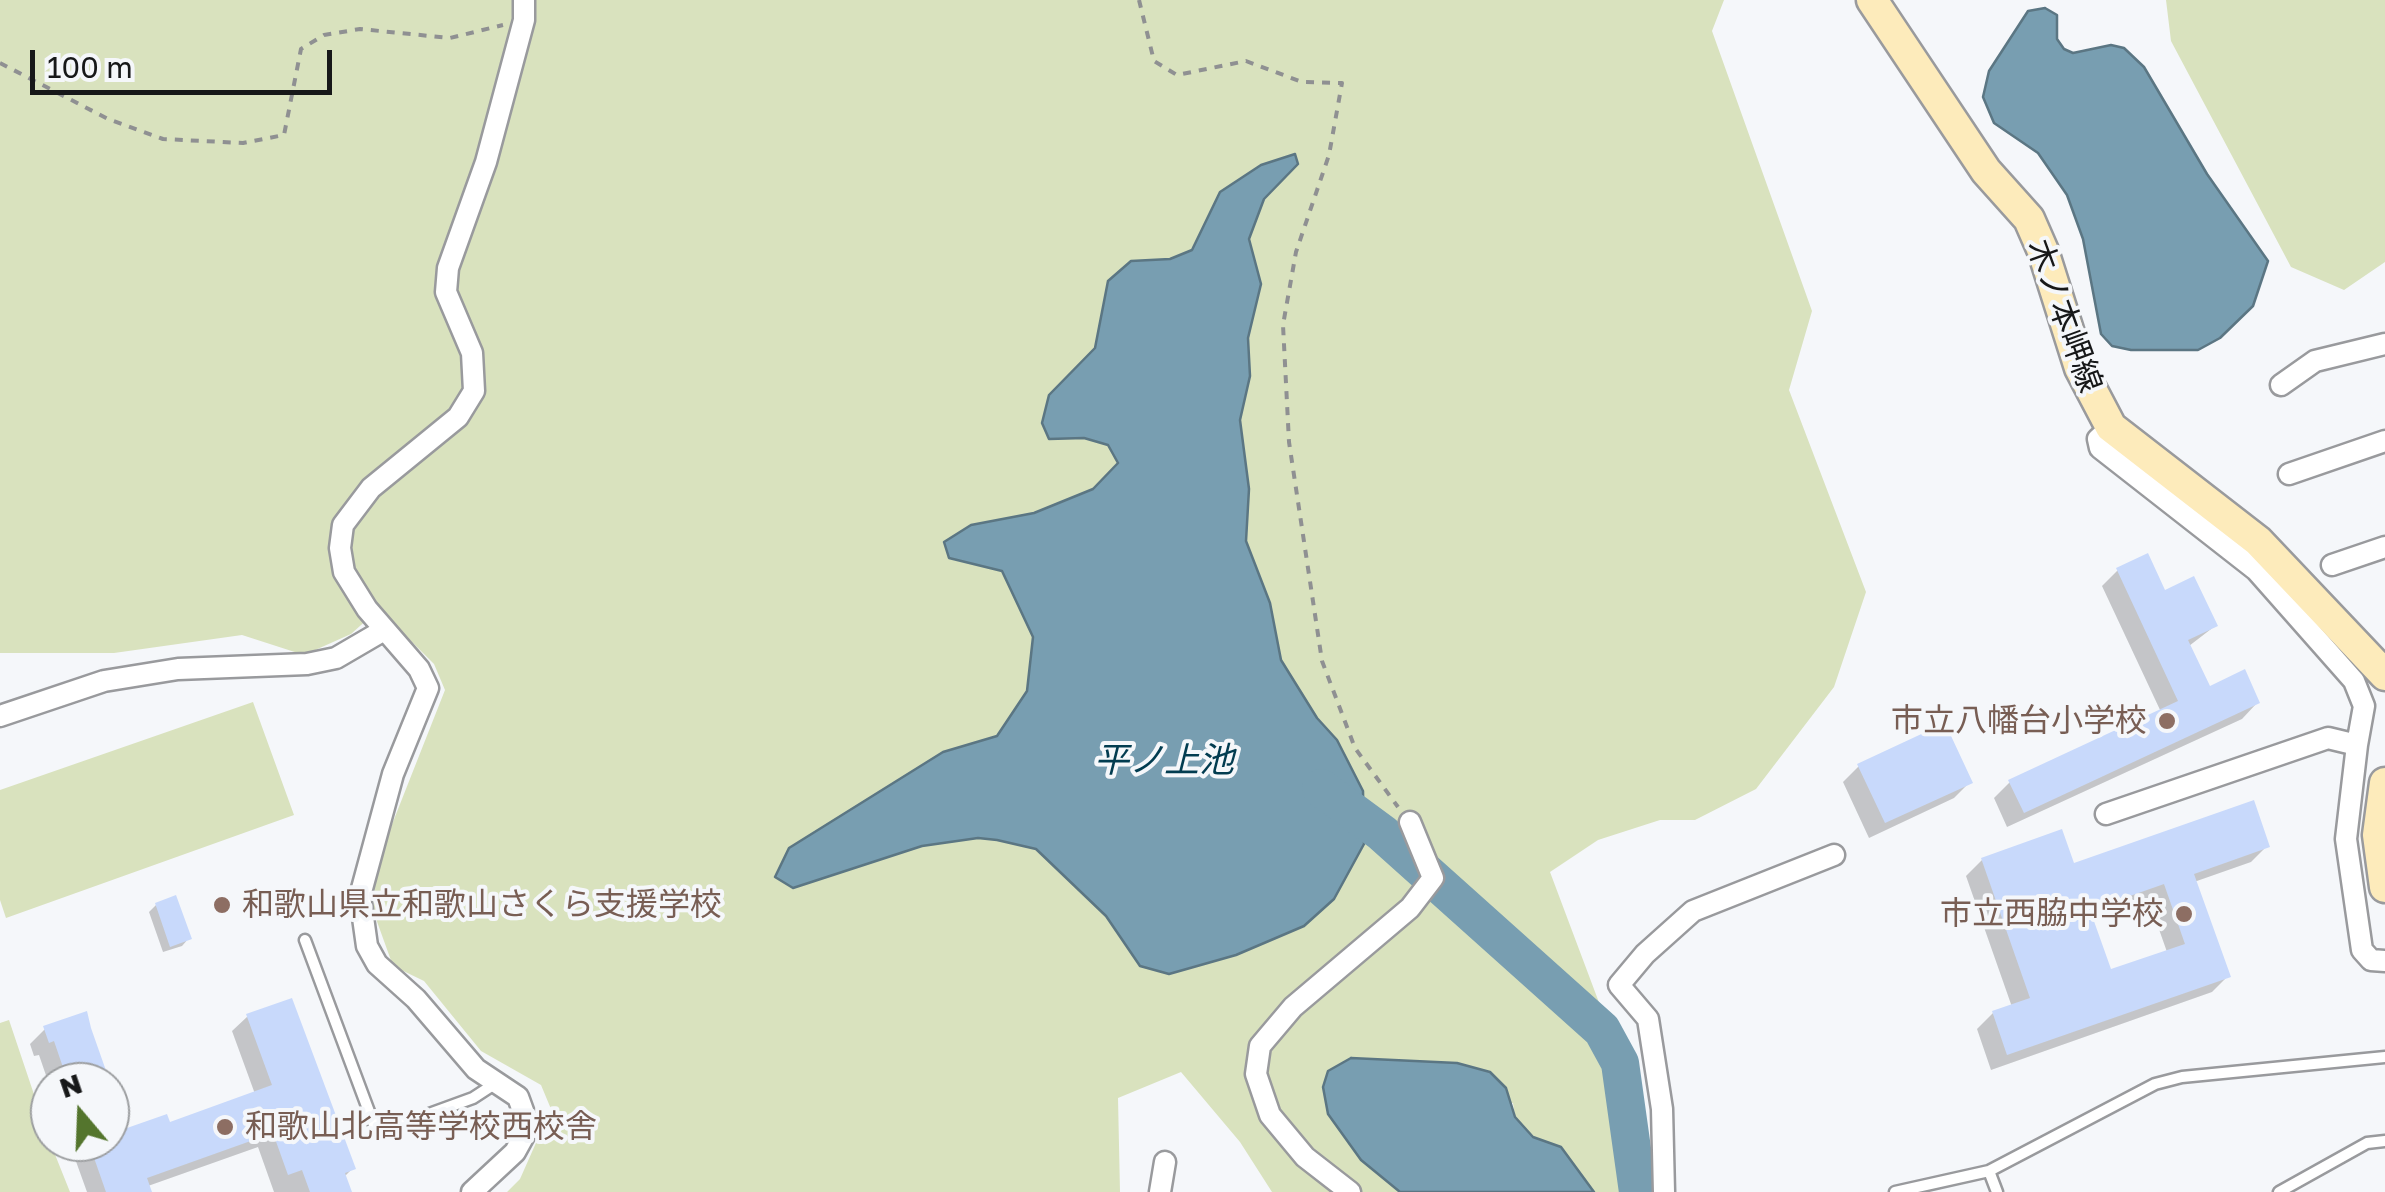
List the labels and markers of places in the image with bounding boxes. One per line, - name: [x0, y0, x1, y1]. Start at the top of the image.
- place label: 市立八幡台小学校: [1891, 702, 2147, 740]
- marker: 市立八幡台小学校: [2156, 710, 2178, 732]
- place label: 和歌山県立和歌山さくら支援学校: [242, 886, 722, 924]
- marker: 和歌山県立和歌山さくら支援学校: [211, 894, 233, 916]
- place label: 市立西脇中学校: [1940, 895, 2164, 933]
- marker: 市立西脇中学校: [2173, 903, 2195, 925]
- place label: 和歌山北高等学校西校舎: [245, 1108, 597, 1146]
- marker: 和歌山北高等学校西校舎: [214, 1116, 236, 1138]

